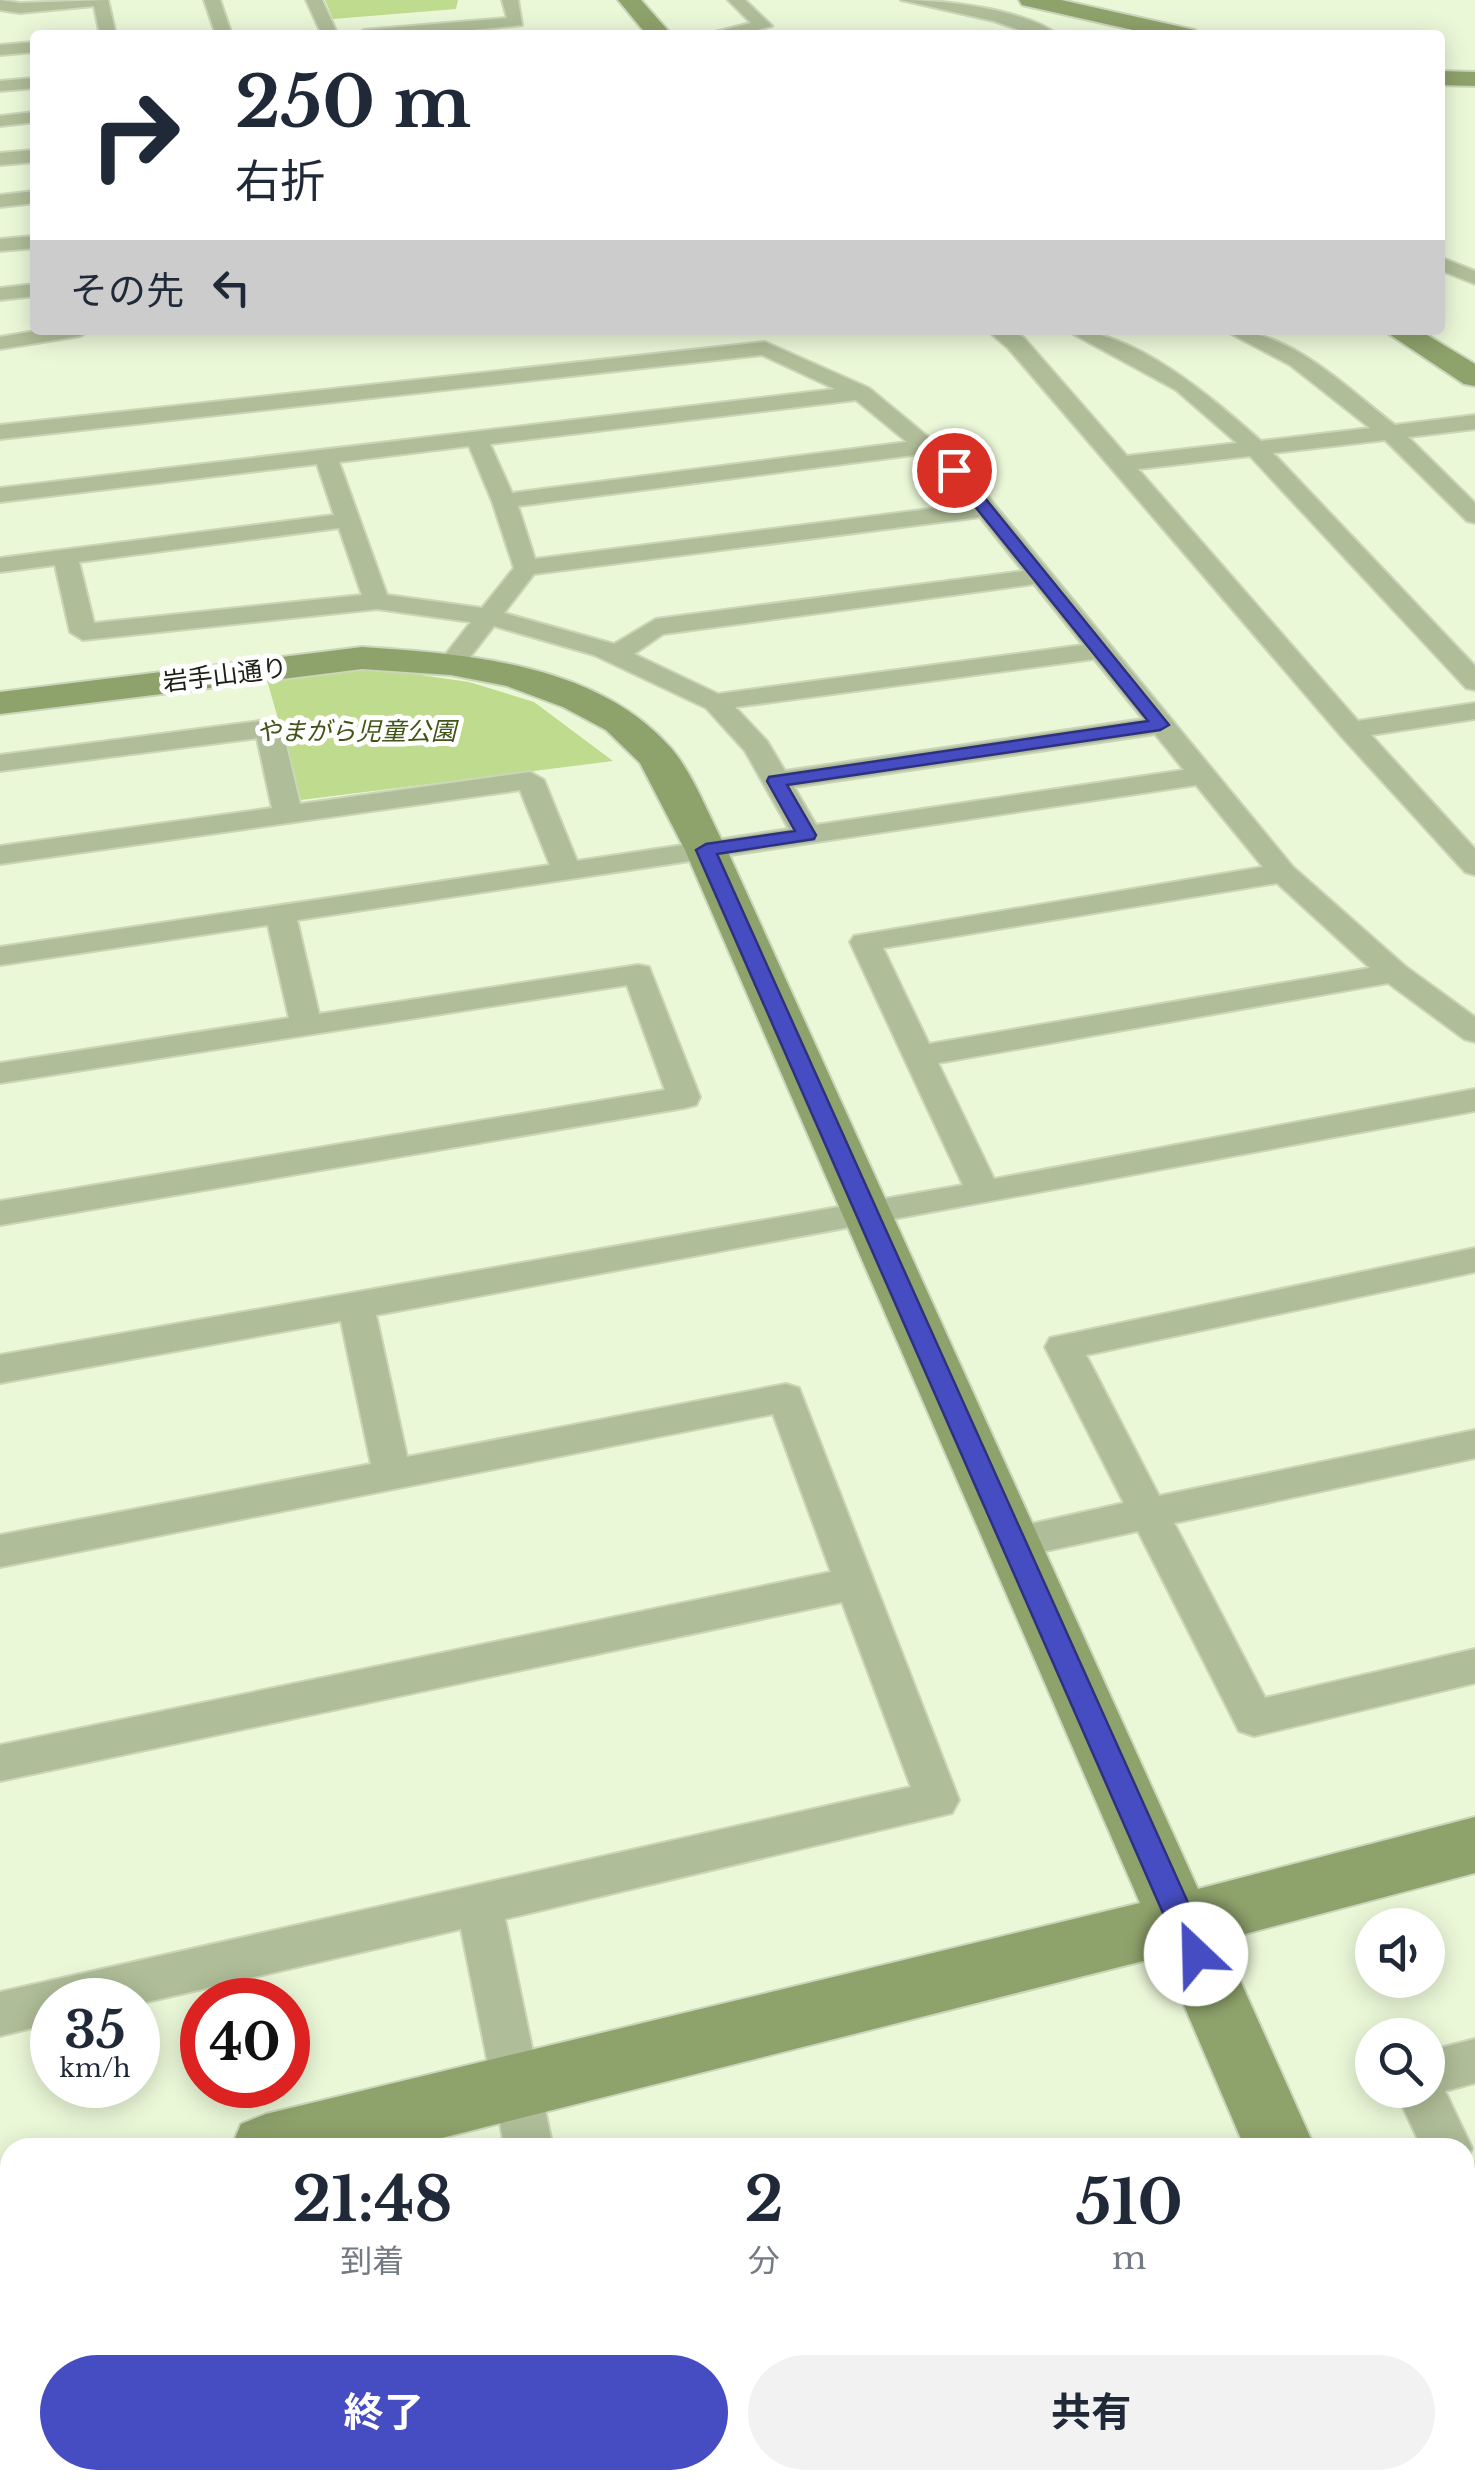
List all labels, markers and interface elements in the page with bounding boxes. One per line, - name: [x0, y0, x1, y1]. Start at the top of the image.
- text: 250 m: [235, 59, 471, 146]
- icon: right: [70, 70, 200, 200]
- text: 右折: [235, 153, 325, 209]
- icon: left: [204, 260, 259, 315]
- text: その先: [70, 267, 184, 314]
- pin: [912, 428, 997, 513]
- icon: arrive: [927, 443, 982, 498]
- street label: 岩手山通り: [161, 652, 289, 698]
- park label: やまがら児童公園: [256, 716, 459, 747]
- position arrow: [1144, 1902, 1248, 2006]
- map controls: [1355, 1908, 1445, 2108]
- button: sound: [1355, 1908, 1445, 1998]
- speed limit sign: 40: [180, 1978, 310, 2108]
- text: 35: [64, 1999, 126, 2062]
- button: search: [1355, 2018, 1445, 2108]
- text: km/h: [60, 2053, 130, 2084]
- text: 21:48: [292, 2163, 452, 2237]
- text: 2: [744, 2163, 784, 2237]
- text: 510: [1076, 2166, 1183, 2240]
- text: m: [1112, 2238, 1146, 2278]
- text: 到着: [340, 2241, 404, 2281]
- text: 分: [748, 2241, 780, 2281]
- button: 終了: [40, 2355, 728, 2470]
- button: 共有: [748, 2355, 1435, 2470]

